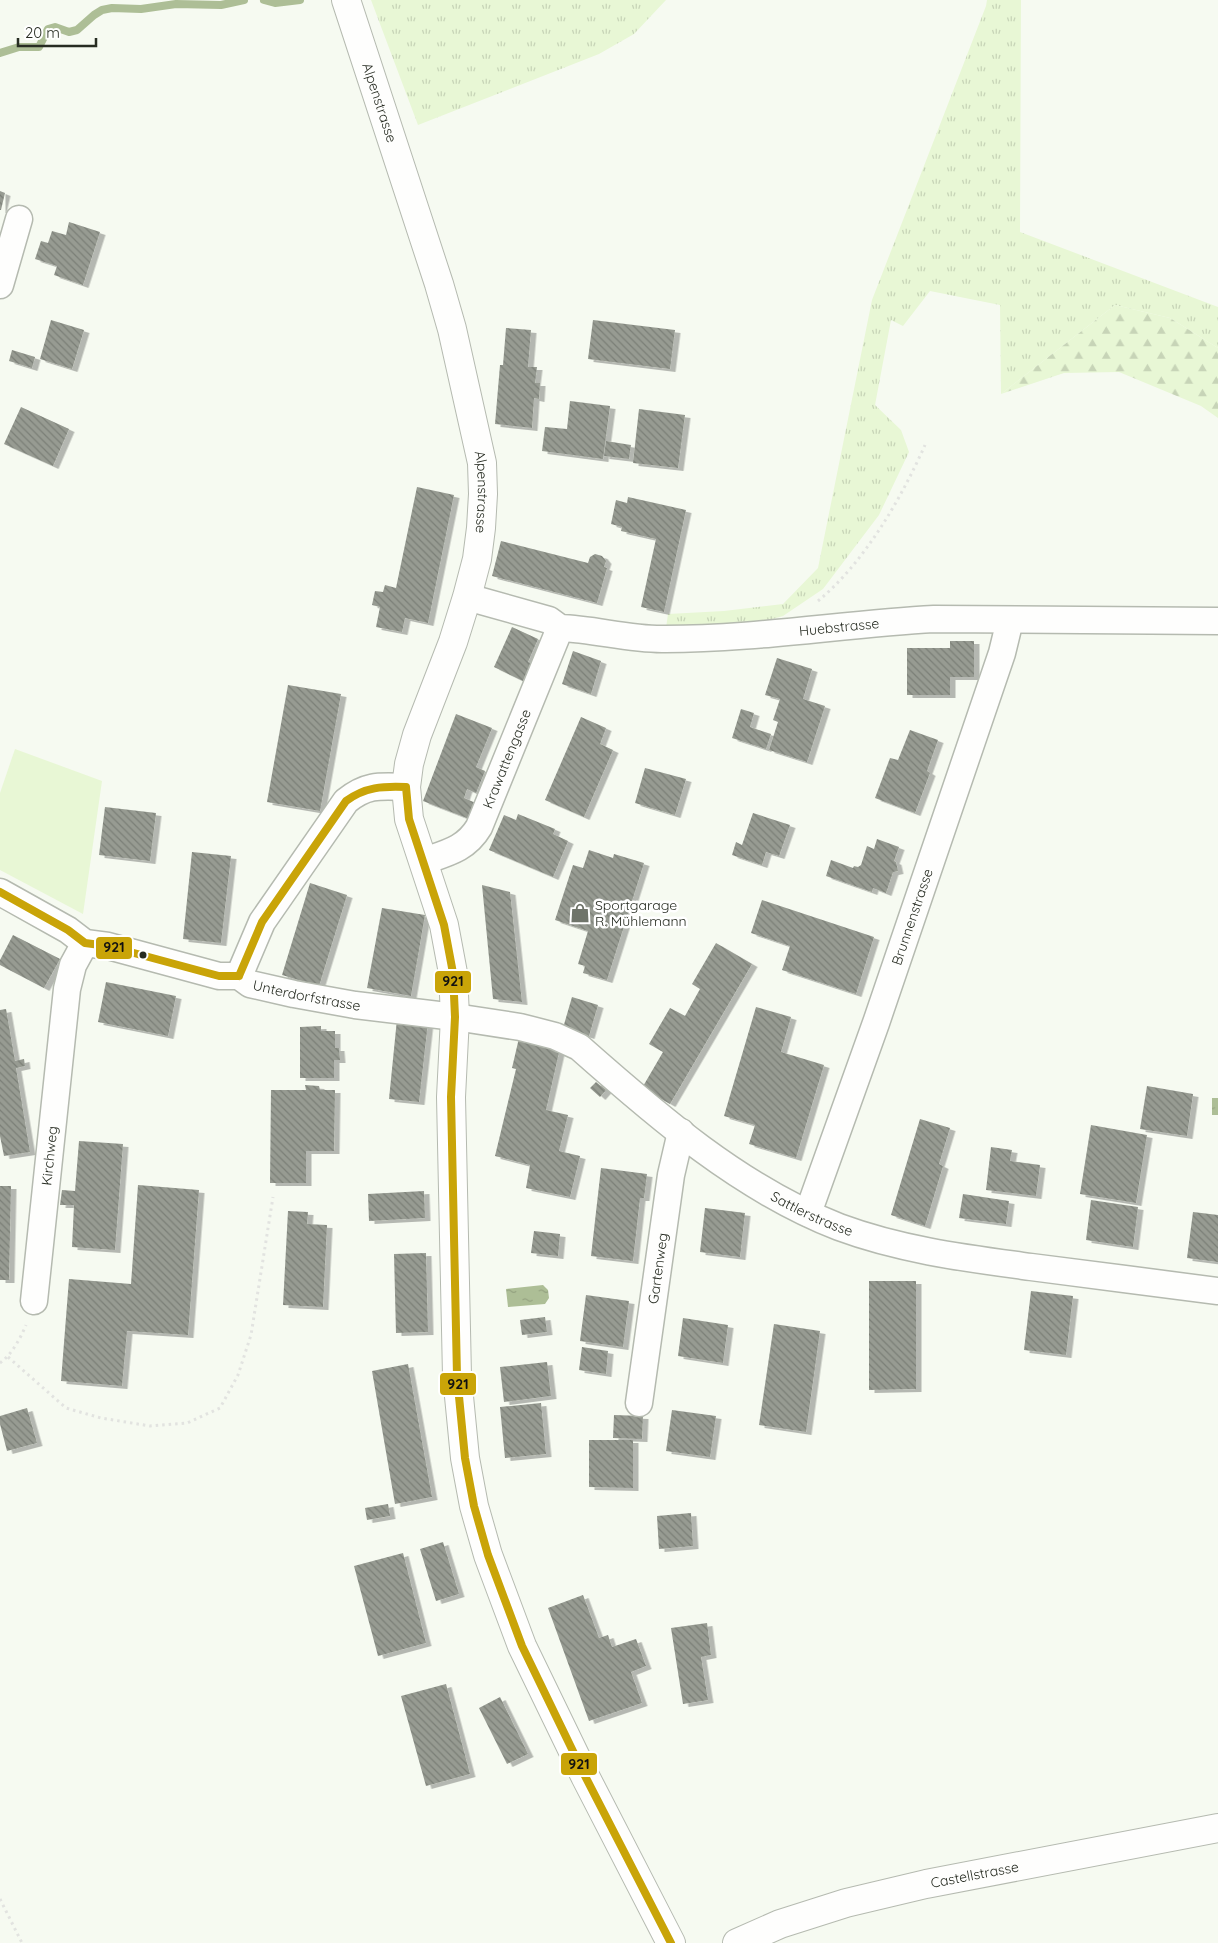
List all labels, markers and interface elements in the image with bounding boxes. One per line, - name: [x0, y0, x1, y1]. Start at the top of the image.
- scale bar: [18, 15, 95, 47]
- text: 20 m: [25, 23, 60, 42]
- street label: Alpenstrasse: [358, 60, 401, 145]
- street label: Alpenstrasse: [470, 449, 492, 535]
- street label: Huebstrasse: [798, 614, 880, 640]
- street label: Krawattengasse: [478, 706, 535, 811]
- street label: Brunnenstrasse: [887, 866, 937, 967]
- place label: Sportgarage R. Mühlemann: [595, 896, 687, 930]
- shop icon: Sportgarage R. Mühlemann: [569, 902, 591, 924]
- line badge: 921: [95, 936, 133, 960]
- text: 921: [103, 938, 125, 956]
- unlabelled marker: [138, 950, 148, 960]
- line badge: 921: [434, 970, 472, 994]
- text: 921: [442, 972, 464, 990]
- street label: Unterdorfstrasse: [251, 976, 362, 1015]
- street label: Kirchweg: [37, 1125, 61, 1187]
- street label: Sattlerstrasse: [768, 1187, 855, 1240]
- street label: Gartenweg: [644, 1232, 672, 1305]
- line badge: 921: [439, 1372, 477, 1396]
- text: 921: [447, 1375, 469, 1393]
- line badge: 921: [560, 1752, 598, 1776]
- text: 921: [568, 1755, 590, 1773]
- street label: Castellstrasse: [929, 1857, 1020, 1892]

